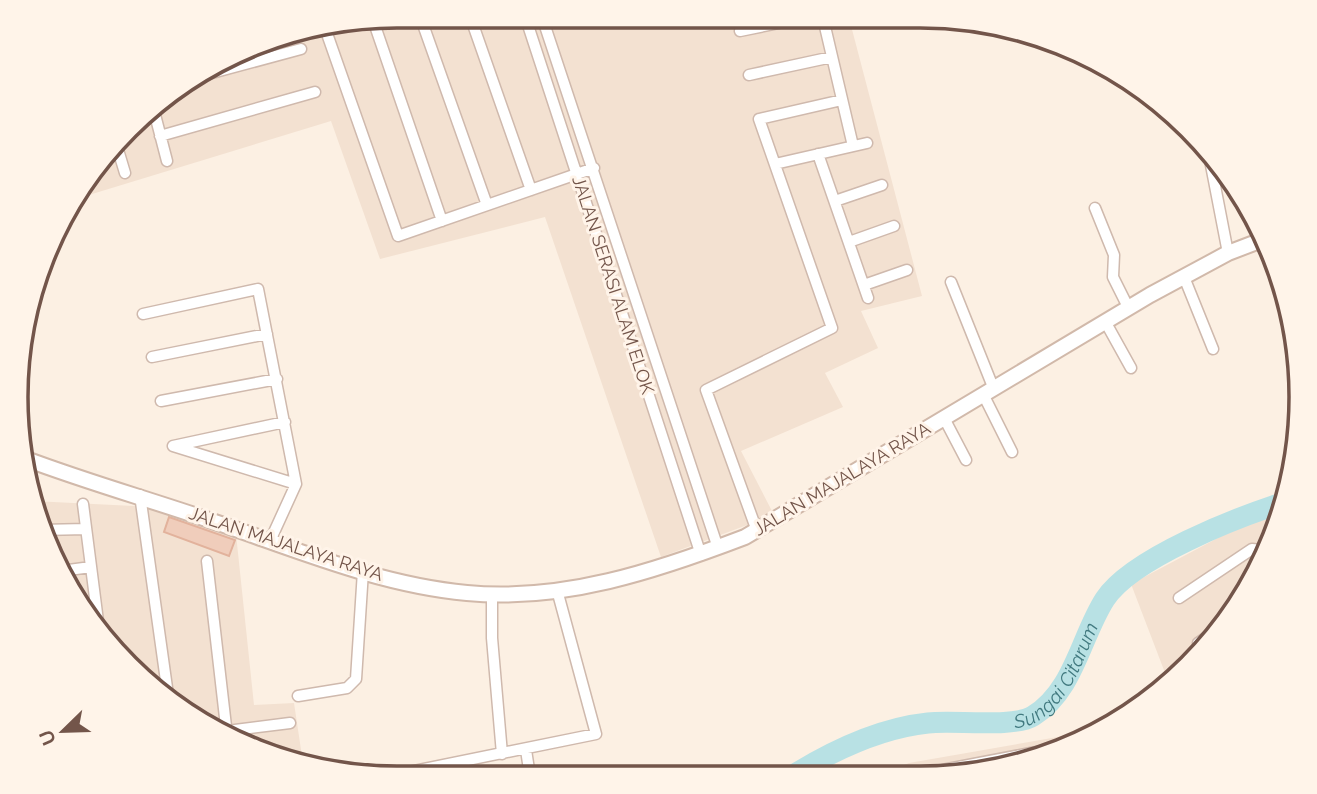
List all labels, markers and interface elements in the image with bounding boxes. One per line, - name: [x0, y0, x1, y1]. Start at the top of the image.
- street label: JALAN SERASI ALAM ELOK: [568, 173, 659, 397]
- street label: JALAN MAJALAYA RAYA: [749, 417, 934, 540]
- street label: JALAN MAJALAYA RAYA: [186, 502, 386, 585]
- water label: Sungai Citarum: [1011, 619, 1102, 733]
- north arrow: [28, 696, 98, 766]
- text: U: [34, 727, 60, 749]

